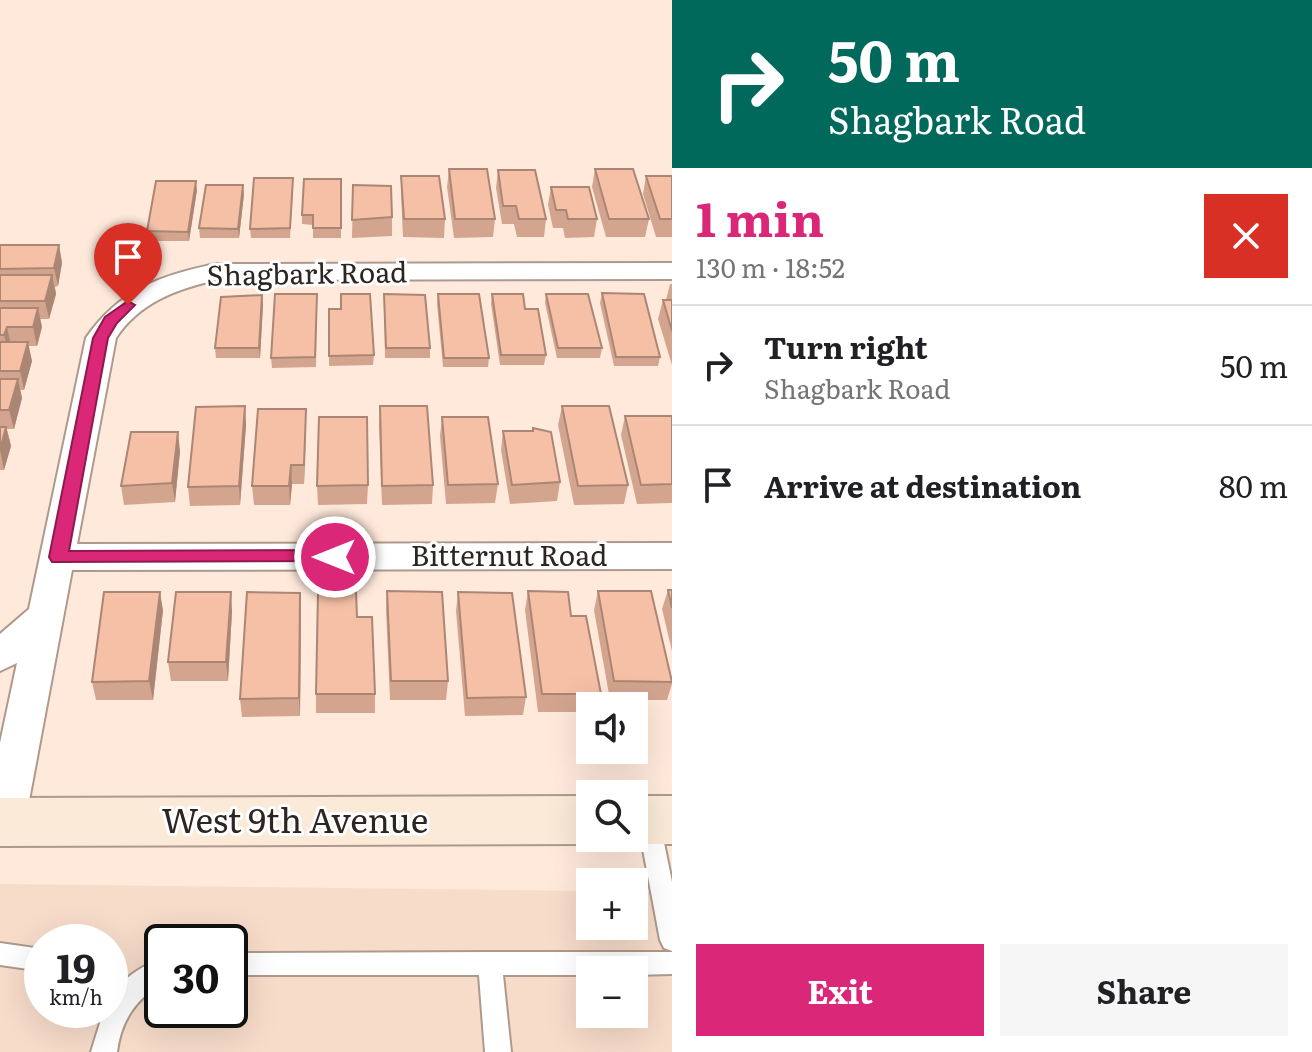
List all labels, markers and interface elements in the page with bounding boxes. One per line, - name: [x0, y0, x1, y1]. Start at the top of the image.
- text: 50 m: [828, 16, 960, 99]
- icon: right: [696, 32, 800, 136]
- text: Shagbark Road: [828, 92, 1086, 145]
- text: 1 min: [696, 181, 824, 252]
- button: close: [1204, 194, 1288, 278]
- pin: [94, 223, 162, 305]
- icon: arrive: [106, 235, 150, 279]
- text: 130 m · 18:52: [696, 247, 845, 286]
- street label: Shagbark Road: [206, 249, 408, 295]
- text: Turn right: [764, 324, 928, 368]
- icon: right: [696, 343, 740, 387]
- text: 50 m: [1220, 343, 1288, 387]
- text: Shagbark Road: [764, 368, 950, 407]
- icon: arrive: [696, 463, 740, 507]
- text: Arrive at destination: [764, 463, 1081, 507]
- text: 80 m: [1219, 463, 1288, 507]
- position arrow: [293, 515, 377, 599]
- street label: Bitternut Road: [411, 533, 607, 575]
- map controls: [576, 692, 648, 1028]
- button: sound: [576, 692, 648, 764]
- button: search: [576, 780, 648, 852]
- street label: West 9th Avenue: [162, 793, 428, 843]
- button: +: [576, 868, 648, 940]
- speed limit sign: 30: [144, 924, 248, 1028]
- text: 19: [56, 936, 96, 995]
- button: Exit: [696, 944, 984, 1036]
- button: Share: [1000, 944, 1288, 1036]
- button: −: [576, 956, 648, 1028]
- text: km/h: [49, 981, 103, 1011]

